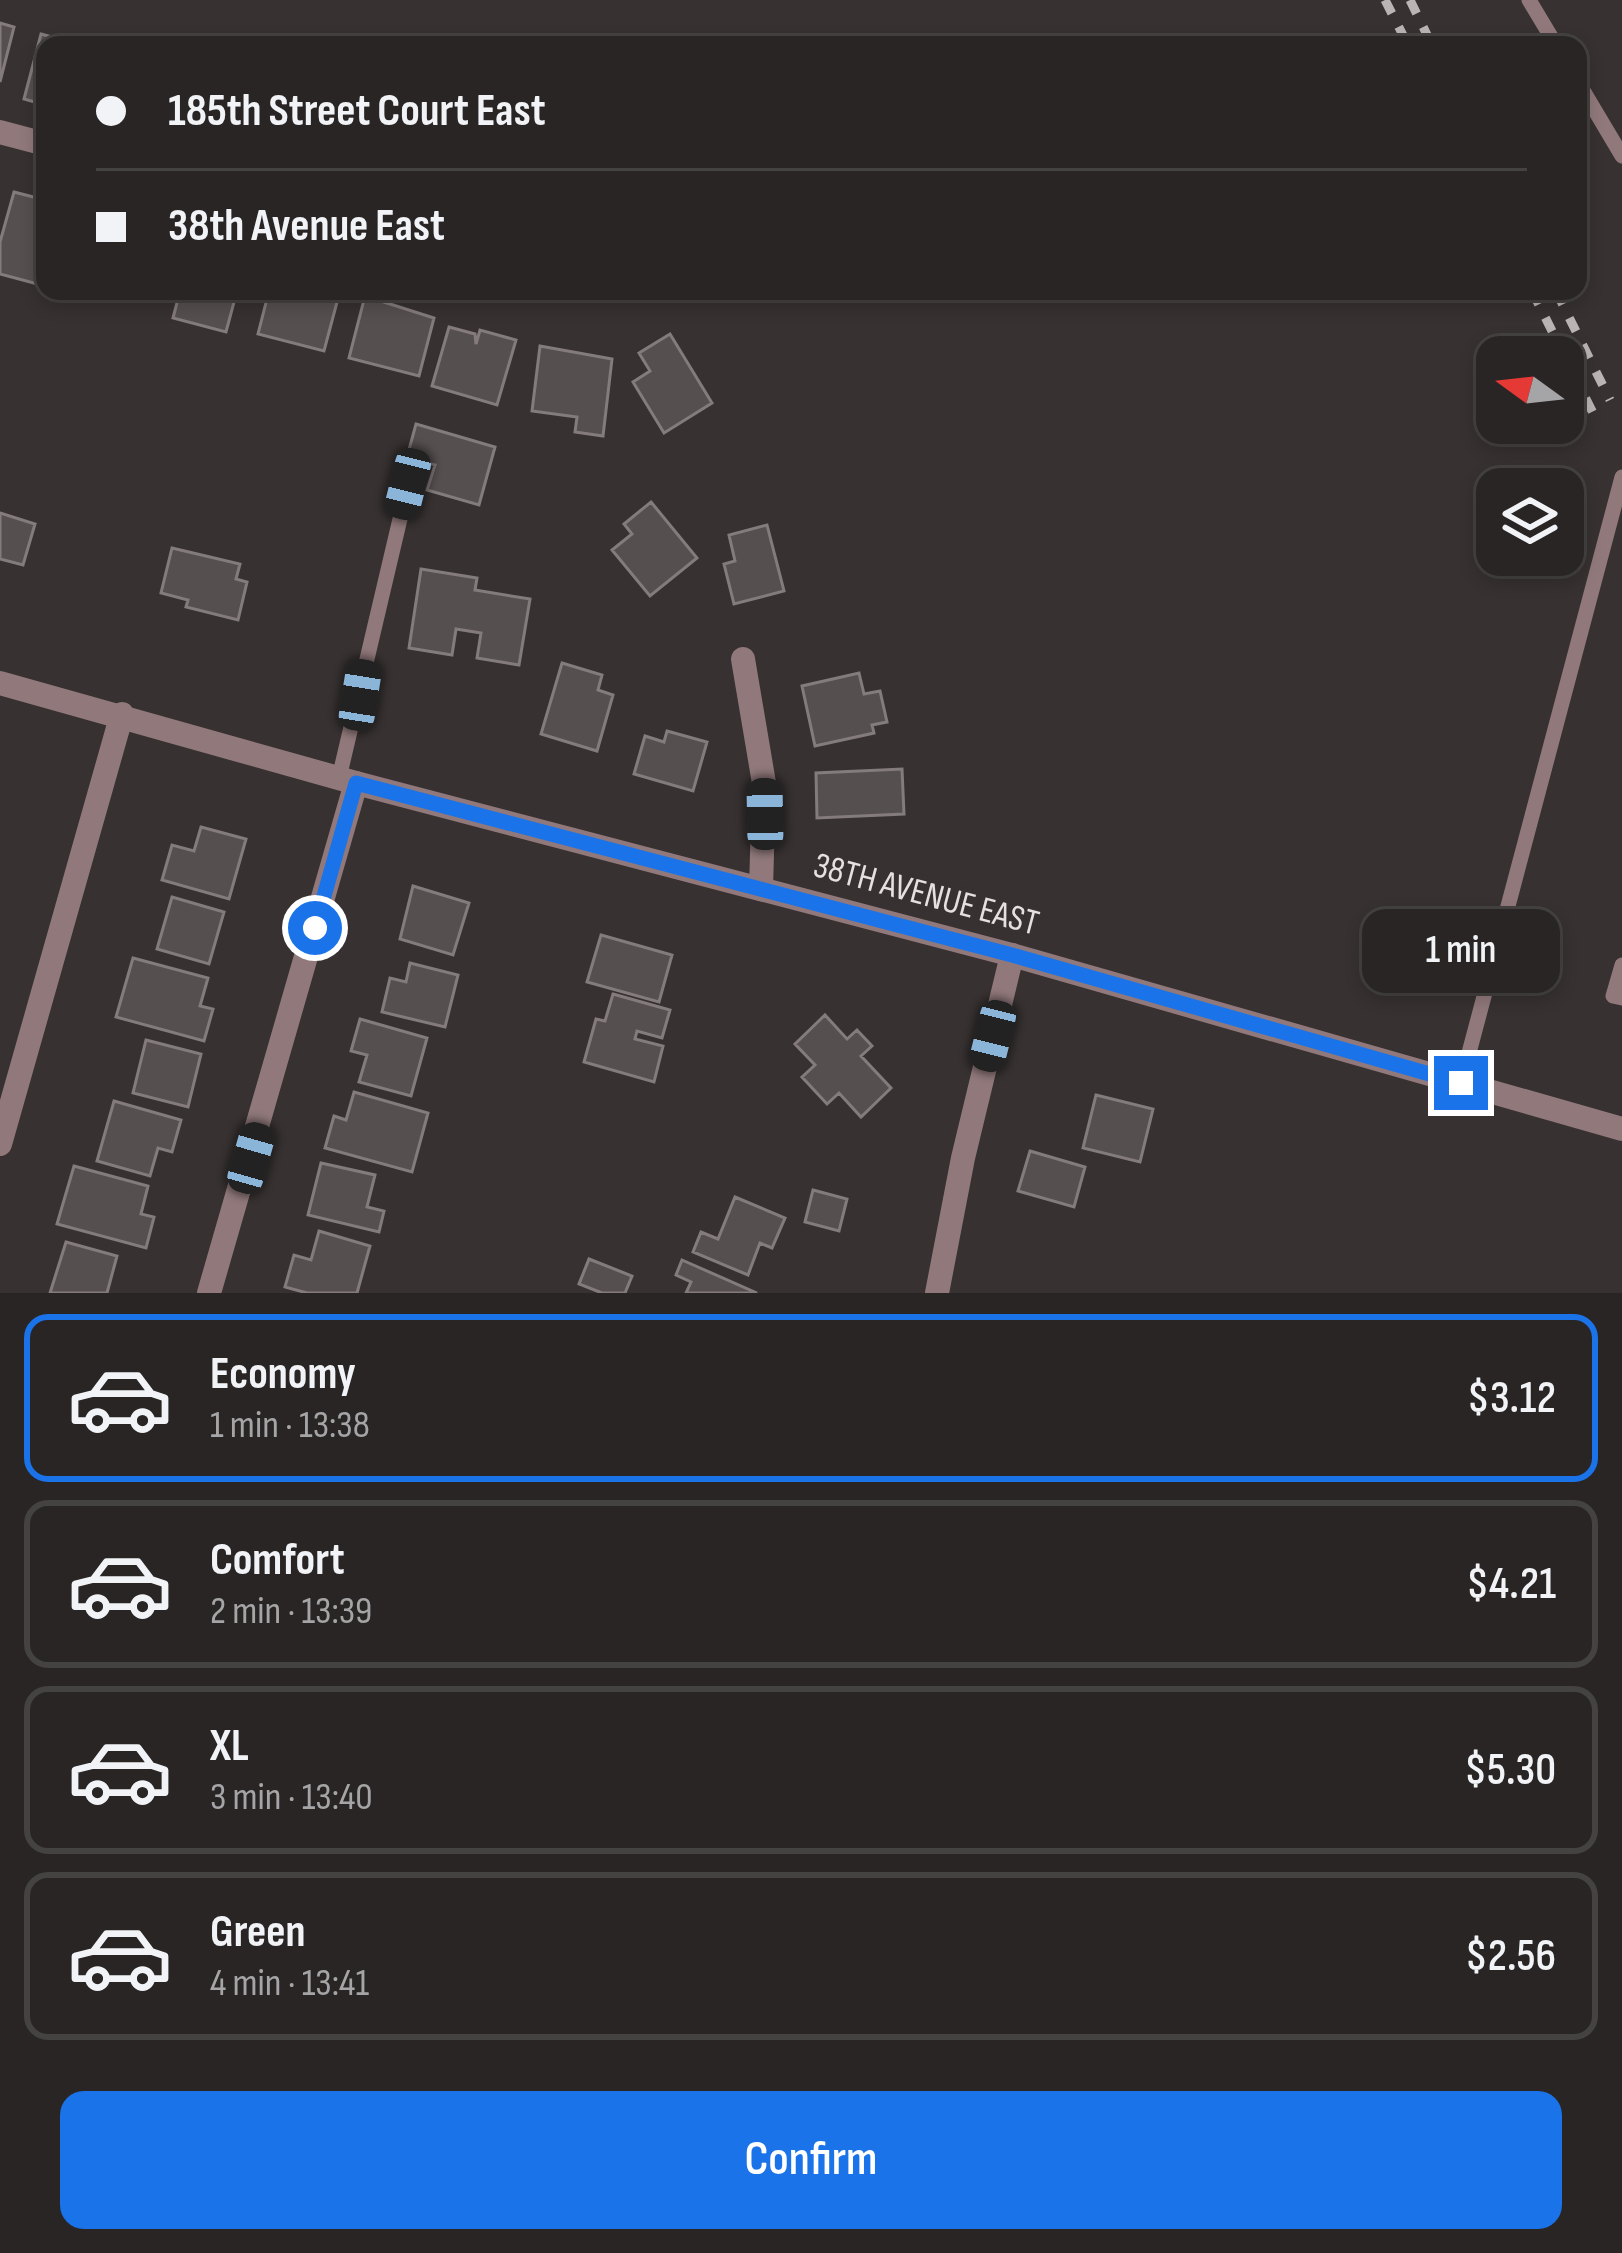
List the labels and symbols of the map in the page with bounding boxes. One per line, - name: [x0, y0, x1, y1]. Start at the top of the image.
- north arrow: [1476, 336, 1584, 444]
- car: [382, 445, 434, 523]
- car: [337, 657, 383, 733]
- car: [746, 778, 784, 850]
- street label: 38TH AVENUE EAST: [809, 844, 1043, 946]
- route start: [288, 901, 342, 955]
- callout: 1 min: [1362, 909, 1560, 993]
- car: [967, 997, 1019, 1075]
- route end: [1434, 1056, 1488, 1110]
- car: [224, 1118, 278, 1198]

